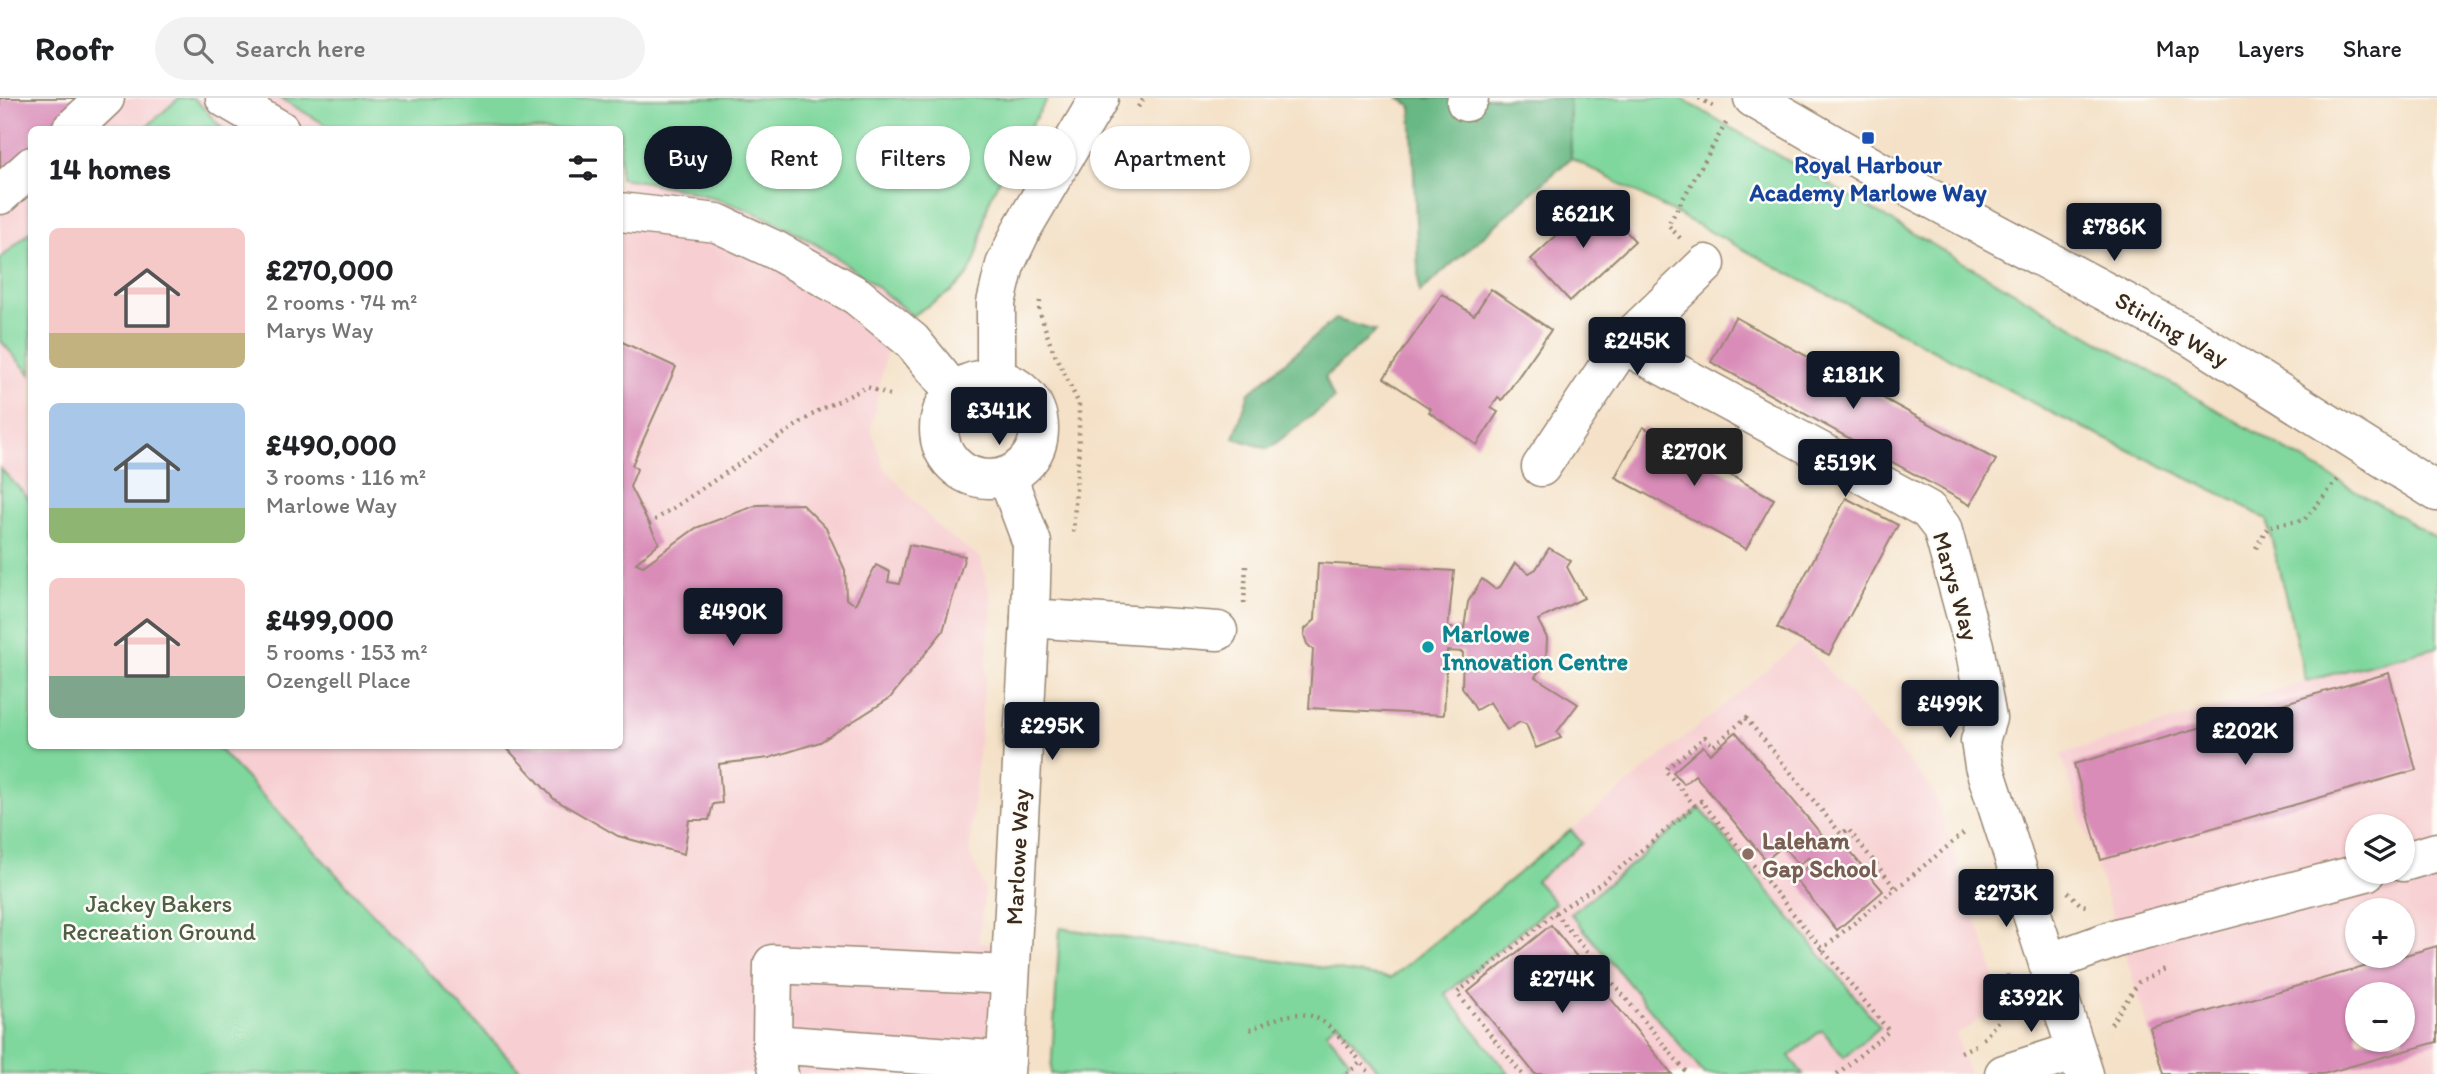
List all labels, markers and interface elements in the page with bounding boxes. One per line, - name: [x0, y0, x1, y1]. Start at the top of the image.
- search box: [155, 17, 645, 80]
- text: Roofr: [35, 29, 113, 68]
- icon: search: [179, 29, 217, 67]
- text: Search here: [235, 32, 366, 64]
- text: Map: [2156, 34, 2200, 63]
- text: Layers: [2238, 34, 2305, 63]
- text: Share: [2343, 34, 2402, 63]
- chip: Buy: [644, 126, 732, 189]
- chip: Rent: [746, 126, 842, 189]
- chip: Filters: [856, 126, 970, 189]
- chip: New: [984, 126, 1076, 189]
- chip: Apartment: [1090, 126, 1250, 189]
- marker: Royal Harbour Academy Marlowe Way: [1860, 130, 1876, 146]
- icon: filters: [564, 149, 602, 187]
- text: 14 homes: [49, 150, 171, 187]
- place label: Royal Harbour Academy Marlowe Way: [1748, 150, 1987, 208]
- pin: £621K: [1534, 190, 1632, 250]
- text: £621K: [1552, 199, 1614, 227]
- pin: £786K: [2065, 204, 2163, 263]
- text: £786K: [2082, 212, 2146, 240]
- text: £270,000: [266, 251, 394, 288]
- icon: home: [105, 256, 189, 340]
- street label: Stirling Way: [2110, 285, 2234, 373]
- text: 2 rooms · 74 m²: [266, 288, 418, 316]
- text: Marys Way: [266, 316, 373, 344]
- pin: £245K: [1588, 317, 1686, 377]
- text: £245K: [1605, 326, 1670, 354]
- pin: £181K: [1804, 352, 1902, 411]
- text: £181K: [1823, 360, 1883, 388]
- pin: £341K: [950, 388, 1048, 447]
- text: £341K: [967, 396, 1031, 424]
- text: £490,000: [266, 426, 397, 463]
- pin: £270K: [1645, 428, 1743, 488]
- icon: home: [105, 431, 189, 515]
- text: £270K: [1662, 437, 1726, 465]
- pin: £519K: [1796, 440, 1894, 499]
- text: £519K: [1814, 448, 1876, 476]
- text: 3 rooms · 116 m²: [266, 463, 426, 491]
- text: Marlowe Way: [266, 491, 397, 519]
- street label: Marys Way: [1927, 528, 1985, 644]
- pin: £490K: [684, 588, 782, 648]
- text: £490K: [699, 597, 767, 625]
- text: £499,000: [266, 601, 394, 638]
- icon: home: [105, 606, 189, 690]
- place label: Marlowe Innovation Centre: [1442, 619, 1628, 676]
- text: 5 rooms · 153 m²: [266, 638, 428, 666]
- marker: Marlowe Innovation Centre: [1420, 639, 1436, 655]
- text: Ozengell Place: [266, 666, 411, 694]
- pin: £499K: [1901, 680, 1999, 740]
- text: £499K: [1918, 689, 1982, 717]
- pin: £295K: [1003, 702, 1101, 762]
- pin: £202K: [2196, 708, 2294, 767]
- text: £295K: [1020, 711, 1084, 739]
- text: £202K: [2212, 716, 2278, 744]
- street label: Marlowe Way: [999, 788, 1035, 926]
- map controls: [2345, 814, 2415, 1052]
- button: layers: [2345, 814, 2415, 884]
- place label: Laleham Gap School: [1762, 826, 1878, 884]
- marker: Laleham Gap School: [1740, 846, 1756, 862]
- pin: £273K: [1957, 870, 2055, 929]
- text: £273K: [1974, 878, 2038, 906]
- park label: Jackey Bakers Recreation Ground: [62, 889, 256, 946]
- button: +: [2345, 898, 2415, 968]
- pin: £274K: [1513, 956, 1611, 1015]
- text: £274K: [1530, 964, 1594, 992]
- pin: £392K: [1982, 974, 2080, 1034]
- button: −: [2345, 982, 2415, 1052]
- text: £392K: [1999, 983, 2063, 1011]

